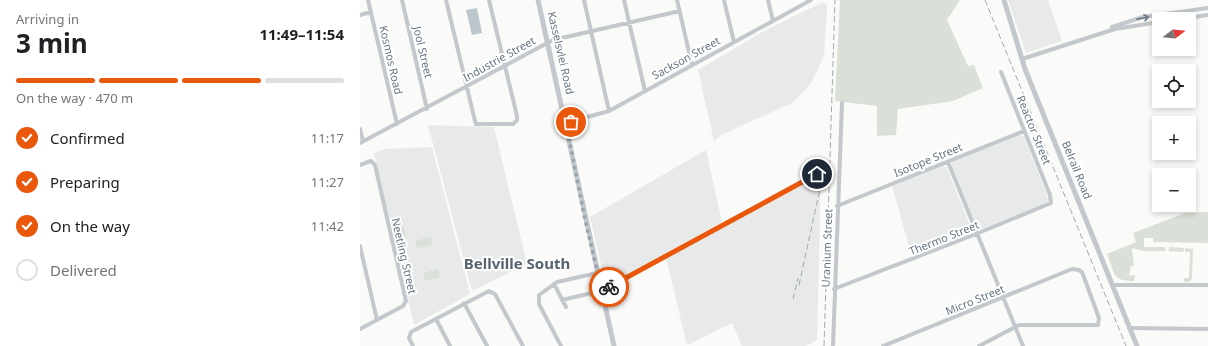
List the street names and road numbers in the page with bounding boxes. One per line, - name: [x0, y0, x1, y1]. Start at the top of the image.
- street label: Kasselsvlei Road: [545, 10, 578, 96]
- street label: Kosmos Road: [376, 24, 407, 96]
- street label: Jool Street: [410, 24, 437, 79]
- street label: Industrie Street: [460, 32, 538, 85]
- street label: Sackson Street: [649, 33, 722, 82]
- street label: Reactor Street: [1014, 93, 1055, 167]
- street label: Belrail Road: [1059, 138, 1096, 201]
- street label: Isotope Street: [891, 139, 964, 180]
- street label: Uranium Street: [818, 208, 835, 288]
- street label: Neetling Street: [388, 216, 421, 295]
- street label: Thermo Street: [907, 217, 981, 258]
- street label: Micro Street: [943, 281, 1007, 318]

